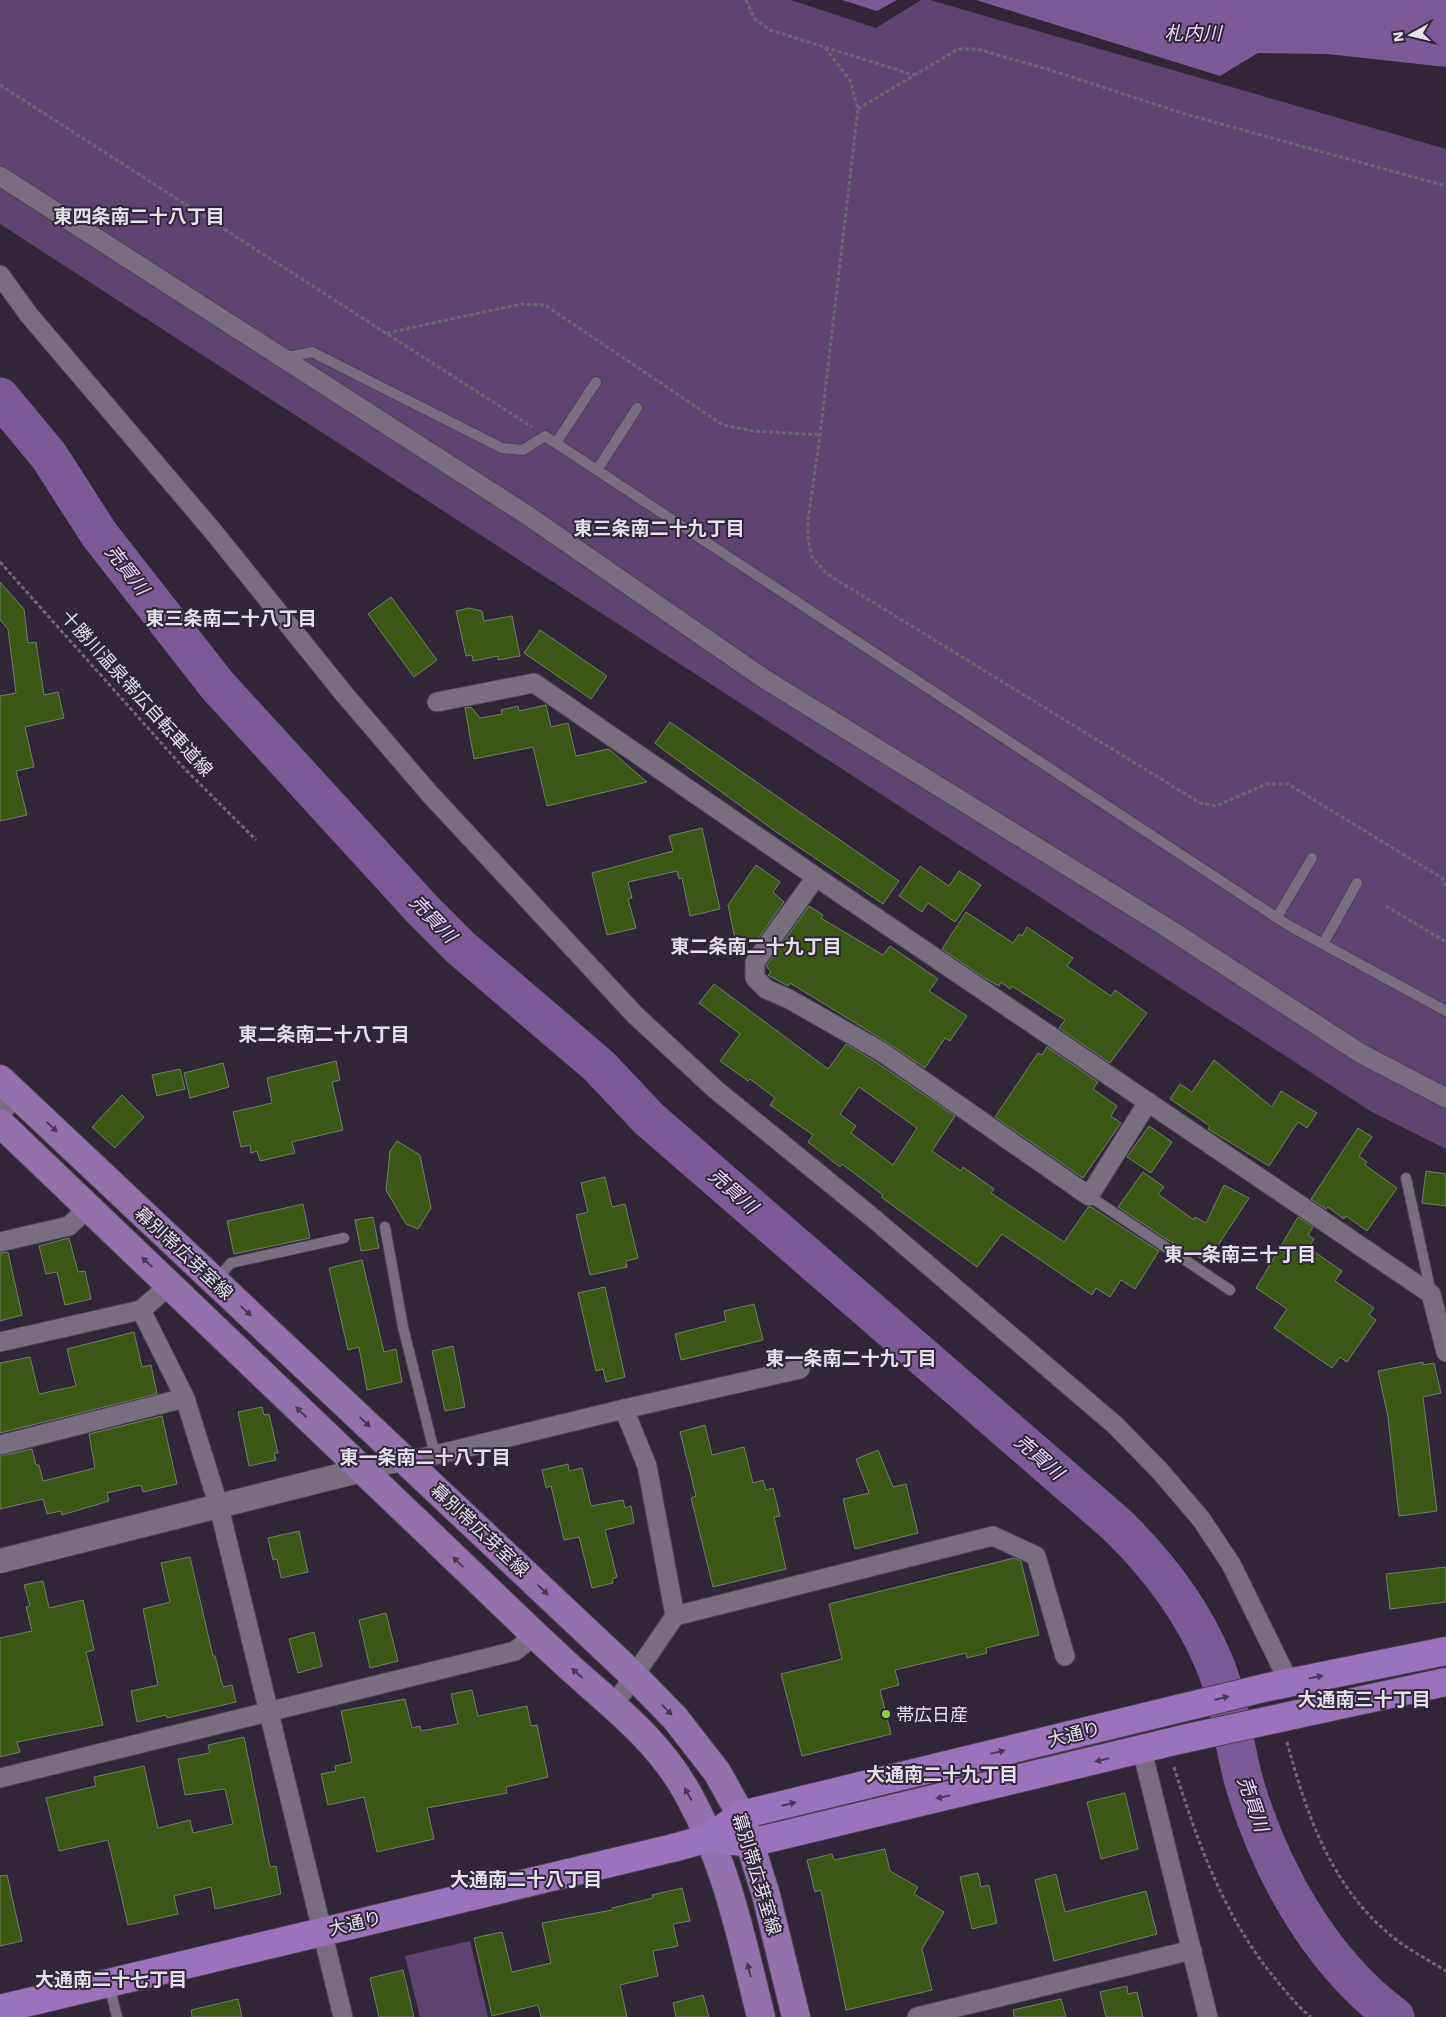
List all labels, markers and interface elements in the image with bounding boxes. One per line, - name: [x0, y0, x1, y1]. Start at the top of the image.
- north arrow: [1386, 10, 1436, 60]
- water label: 札内川: [1164, 22, 1223, 45]
- text: N: [1389, 31, 1407, 43]
- district label: 東四条南二十八丁目: [53, 205, 225, 228]
- district label: 東三条南二十九丁目: [573, 517, 745, 540]
- water label: 売買川: [100, 540, 155, 601]
- street label: 十勝川温泉帯広自転車道線: [57, 606, 217, 780]
- district label: 東三条南二十八丁目: [145, 607, 317, 630]
- water label: 売買川: [405, 891, 462, 949]
- district label: 東二条南二十九丁目: [670, 935, 842, 958]
- district label: 東二条南二十八丁目: [238, 1023, 410, 1046]
- one-way arrow: [45, 1121, 57, 1133]
- water label: 売買川: [704, 1164, 764, 1220]
- street label: 幕別帯広芽室線: [131, 1202, 237, 1304]
- district label: 東一条南三十丁目: [1164, 1243, 1316, 1266]
- one-way arrow: [141, 1256, 153, 1268]
- one-way arrow: [240, 1305, 252, 1317]
- district label: 東一条南二十九丁目: [765, 1347, 937, 1370]
- one-way arrow: [296, 1406, 308, 1418]
- one-way arrow: [358, 1416, 370, 1428]
- water label: 売買川: [1010, 1430, 1070, 1486]
- district label: 東一条南二十八丁目: [339, 1446, 511, 1469]
- street label: 幕別帯広芽室線: [427, 1479, 533, 1581]
- one-way arrow: [453, 1556, 465, 1568]
- one-way arrow: [537, 1584, 549, 1596]
- one-way arrow: [571, 1667, 583, 1679]
- one-way arrow: [1309, 1672, 1325, 1680]
- district label: 大通南三十丁目: [1297, 1688, 1431, 1711]
- one-way arrow: [1215, 1694, 1230, 1702]
- one-way arrow: [661, 1704, 673, 1716]
- place label: 帯広日産: [896, 1704, 968, 1725]
- marker: 帯広日産: [880, 1708, 892, 1720]
- street label: 大通り: [1045, 1717, 1103, 1751]
- one-way arrow: [990, 1748, 1005, 1756]
- one-way arrow: [1094, 1756, 1109, 1764]
- district label: 大通南二十九丁目: [866, 1763, 1018, 1786]
- water label: 売買川: [1233, 1773, 1274, 1837]
- one-way arrow: [683, 1788, 692, 1801]
- one-way arrow: [936, 1793, 951, 1801]
- one-way arrow: [781, 1800, 796, 1808]
- street label: 幕別帯広芽室線: [729, 1811, 785, 1937]
- district label: 大通南二十八丁目: [450, 1868, 602, 1891]
- street label: 大通り: [326, 1907, 384, 1939]
- one-way arrow: [745, 1962, 753, 1977]
- district label: 大通南二十七丁目: [35, 1968, 187, 1991]

